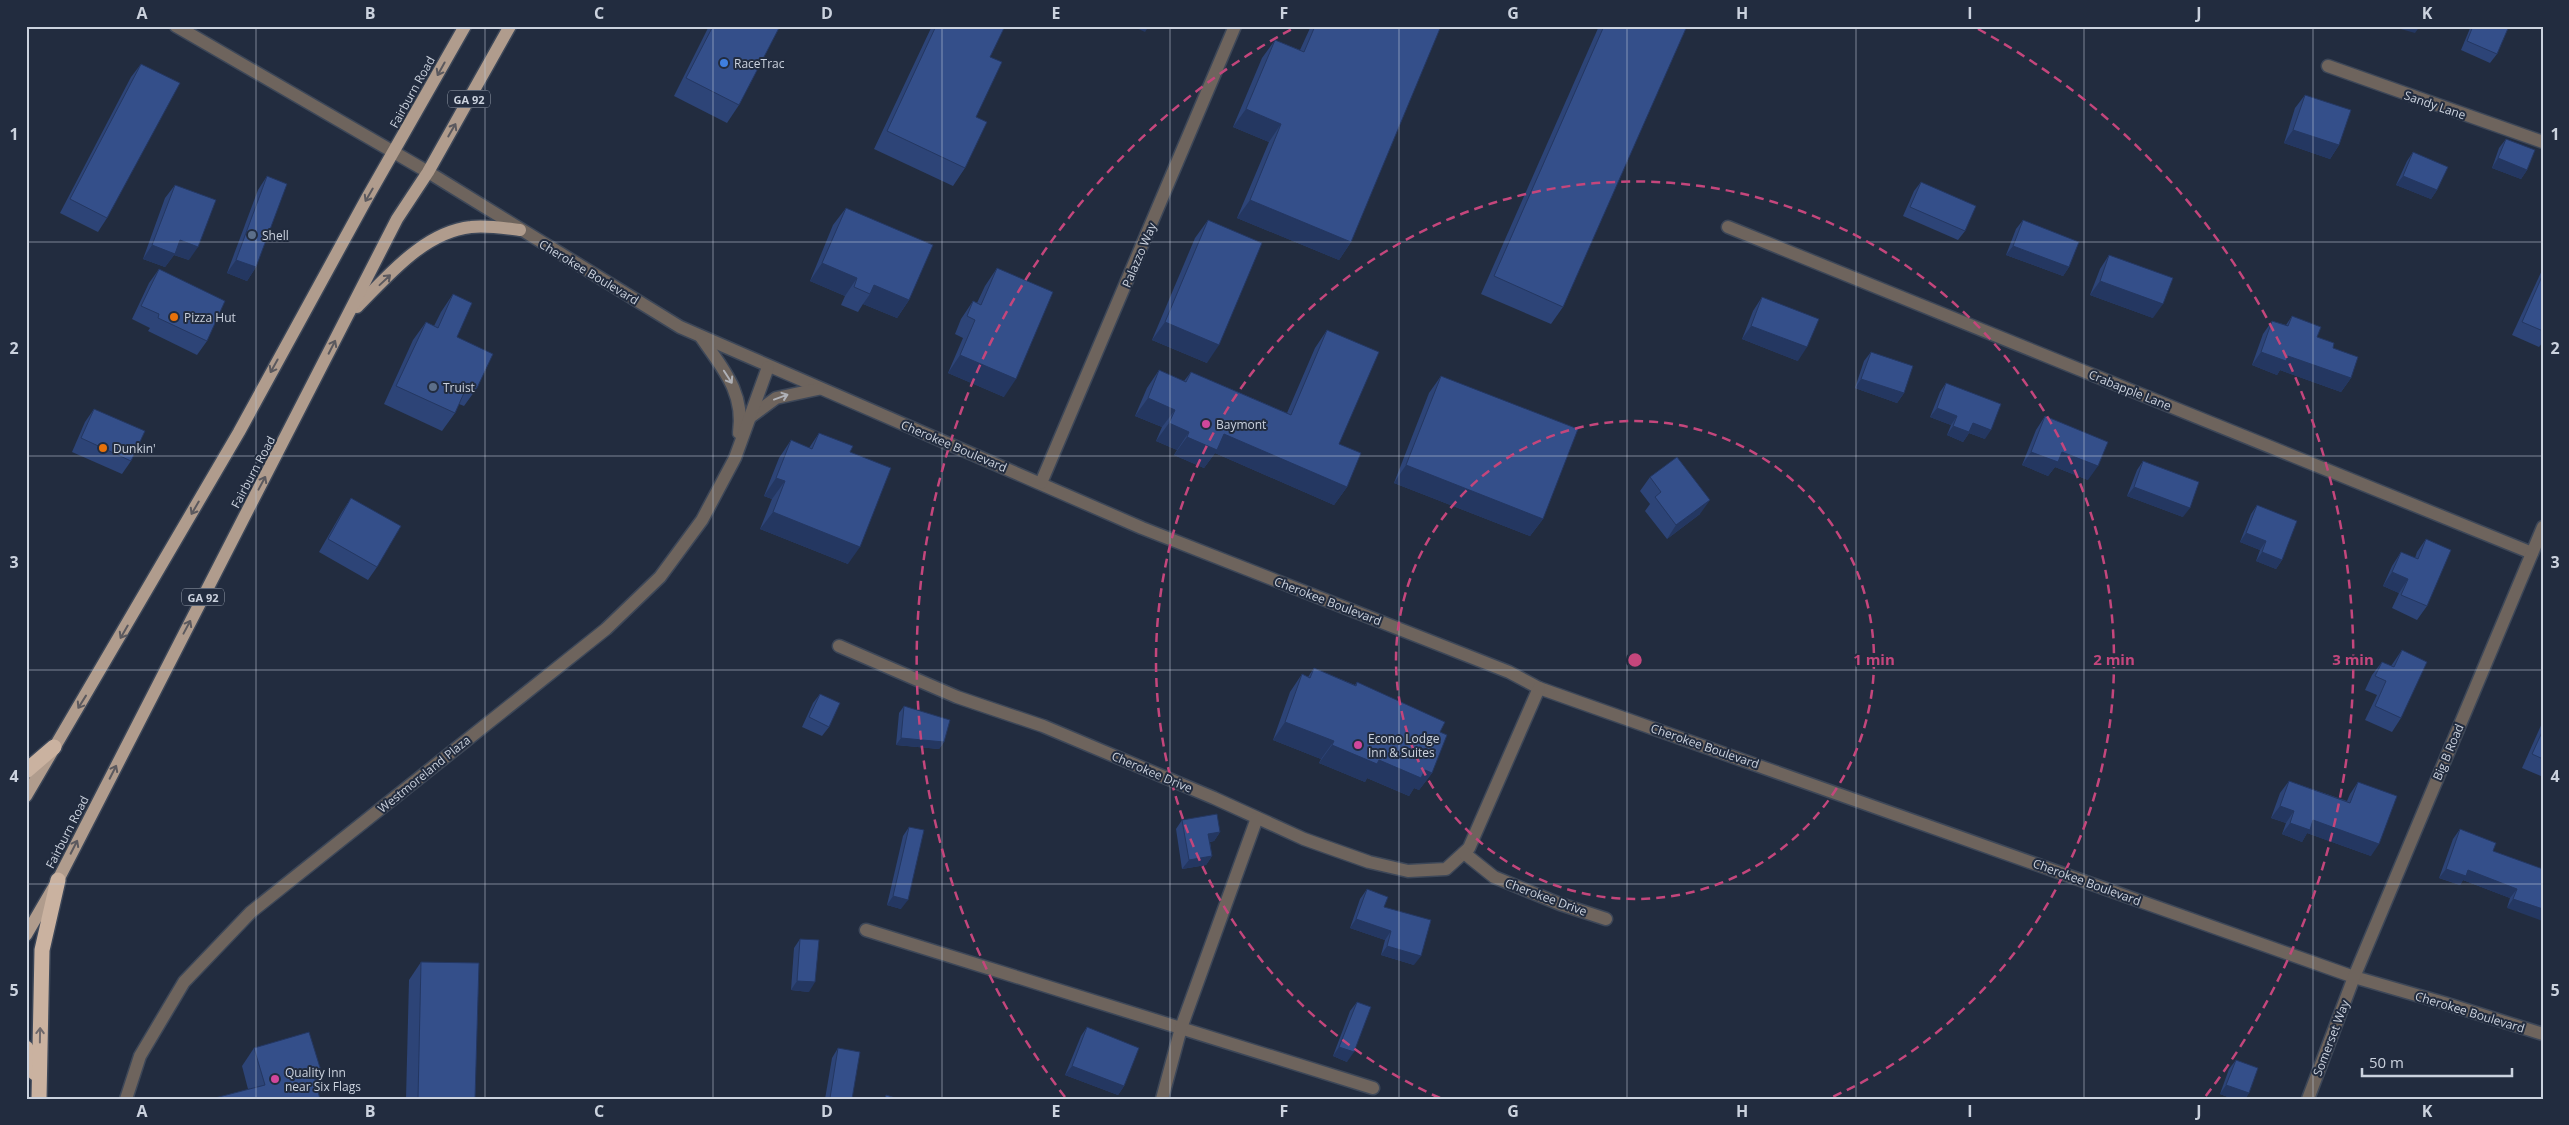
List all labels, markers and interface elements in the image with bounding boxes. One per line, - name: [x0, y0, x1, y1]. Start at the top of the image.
- text: A: [136, 2, 148, 24]
- text: B: [365, 2, 375, 24]
- text: C: [594, 2, 604, 24]
- text: D: [821, 2, 833, 24]
- text: E: [1052, 2, 1061, 24]
- text: F: [1280, 2, 1288, 24]
- text: G: [1507, 2, 1519, 24]
- text: H: [1736, 2, 1748, 24]
- text: I: [1967, 2, 1973, 24]
- text: J: [2194, 2, 2202, 24]
- text: K: [2422, 2, 2433, 24]
- street label: Fairburn Road: [385, 53, 439, 131]
- place label: RaceTrac: [734, 55, 785, 72]
- marker: RaceTrac: [718, 57, 730, 69]
- one-way arrow: [436, 61, 446, 76]
- street label: Sandy Lane: [2402, 87, 2468, 124]
- road number: GA 92: [448, 90, 490, 108]
- text: 1: [9, 123, 19, 145]
- one-way arrow: [447, 123, 457, 137]
- text: 1: [2550, 123, 2560, 145]
- one-way arrow: [363, 187, 373, 201]
- street label: Palazzo Way: [1118, 219, 1161, 290]
- place label: Shell: [262, 227, 289, 244]
- marker: Shell: [246, 229, 258, 241]
- street label: Cherokee Boulevard: [536, 235, 642, 309]
- one-way arrow: [378, 274, 391, 286]
- place label: Pizza Hut: [184, 309, 236, 326]
- marker: Pizza Hut: [168, 311, 180, 323]
- text: 2: [9, 337, 19, 359]
- text: 2: [2550, 337, 2560, 359]
- one-way arrow: [328, 340, 338, 355]
- one-way arrow: [269, 358, 278, 373]
- street label: Crabapple Lane: [2086, 366, 2174, 414]
- one-way arrow: [723, 370, 733, 384]
- place label: Truist: [443, 379, 475, 396]
- marker: Truist: [427, 381, 439, 393]
- one-way arrow: [773, 392, 788, 401]
- street label: Cherokee Boulevard: [898, 416, 1010, 476]
- place label: Baymont: [1216, 416, 1266, 433]
- marker: Baymont: [1200, 418, 1212, 430]
- street label: Fairburn Road: [227, 433, 279, 511]
- place label: Dunkin': [113, 440, 156, 457]
- marker: Dunkin': [97, 442, 109, 454]
- one-way arrow: [258, 476, 267, 491]
- one-way arrow: [190, 500, 200, 515]
- text: 3: [9, 551, 19, 573]
- text: 3: [2550, 551, 2560, 573]
- street label: Cherokee Boulevard: [1272, 573, 1384, 629]
- road number: GA 92: [182, 588, 224, 606]
- one-way arrow: [183, 620, 192, 635]
- one-way arrow: [118, 624, 128, 639]
- text: 1 min: [1853, 649, 1895, 669]
- text: 2 min: [2093, 649, 2135, 669]
- text: 3 min: [2332, 649, 2374, 669]
- centre of rings: [1626, 651, 1644, 669]
- one-way arrow: [76, 695, 86, 709]
- street label: Cherokee Boulevard: [1648, 719, 1762, 773]
- street label: Big B Road: [2428, 721, 2468, 783]
- place label: Econo Lodge Inn & Suites: [1368, 730, 1440, 761]
- street label: Westmoreland Plaza: [374, 731, 474, 817]
- marker: Econo Lodge Inn & Suites: [1352, 739, 1364, 751]
- street label: Cherokee Drive: [1109, 747, 1195, 797]
- text: 4: [9, 765, 19, 787]
- one-way arrow: [109, 765, 118, 780]
- text: 4: [2550, 765, 2560, 787]
- street label: Fairburn Road: [41, 793, 93, 871]
- one-way arrow: [69, 840, 79, 855]
- street label: Cherokee Boulevard: [2031, 855, 2143, 909]
- street label: Cherokee Drive: [1503, 874, 1590, 920]
- text: 5: [9, 979, 19, 1001]
- text: 5: [2550, 979, 2560, 1001]
- street label: Cherokee Boulevard: [2413, 987, 2527, 1037]
- street label: Somerset Way: [2309, 997, 2354, 1078]
- one-way arrow: [35, 1028, 44, 1044]
- scale bar: [2362, 1045, 2512, 1077]
- text: 50 m: [2369, 1052, 2404, 1072]
- place label: Quality Inn near Six Flags: [285, 1064, 361, 1095]
- marker: Quality Inn near Six Flags: [269, 1073, 281, 1085]
- text: A: [136, 1100, 148, 1122]
- text: B: [365, 1100, 375, 1122]
- text: C: [594, 1100, 604, 1122]
- text: D: [821, 1100, 833, 1122]
- text: E: [1052, 1100, 1061, 1122]
- text: F: [1280, 1100, 1288, 1122]
- text: G: [1507, 1100, 1519, 1122]
- text: H: [1736, 1100, 1748, 1122]
- text: I: [1967, 1100, 1973, 1122]
- text: J: [2194, 1100, 2202, 1122]
- text: K: [2422, 1100, 2433, 1122]

